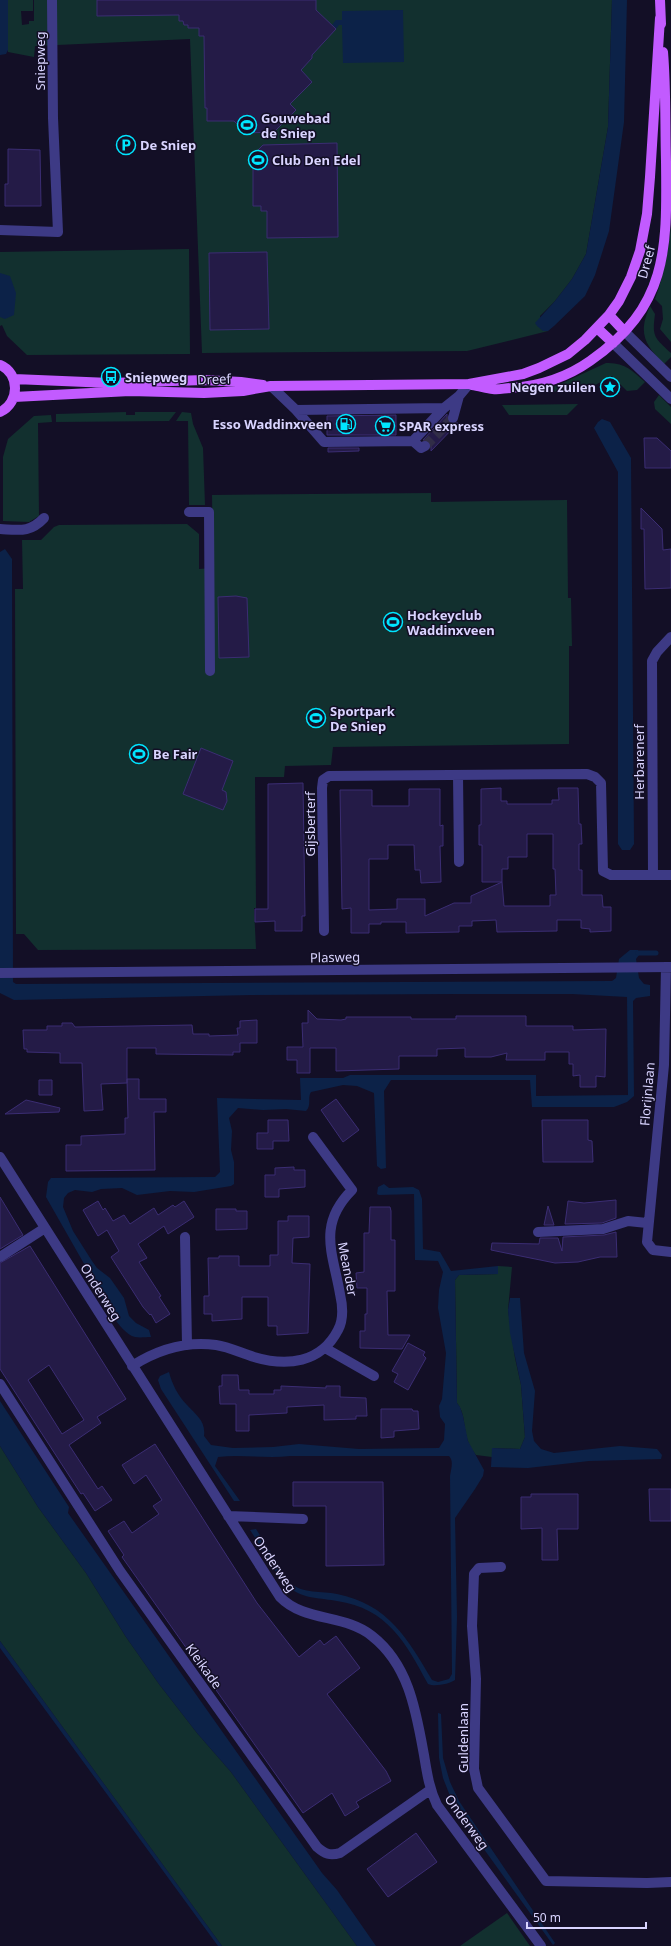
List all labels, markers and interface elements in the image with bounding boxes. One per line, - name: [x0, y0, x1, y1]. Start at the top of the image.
- street label: Sniepweg: [31, 31, 49, 91]
- place label: Gouwebad de Sniep: [261, 109, 330, 142]
- sports icon: Gouwebad de Sniep: [236, 114, 258, 136]
- parking icon: De Sniep: [115, 134, 137, 156]
- place label: De Sniep: [140, 136, 196, 154]
- sports icon: Club Den Edel: [247, 149, 269, 171]
- place label: Club Den Edel: [272, 151, 361, 169]
- street label: Dreef: [633, 242, 659, 281]
- bus stop icon: Sniepweg: [100, 366, 122, 388]
- place label: Sniepweg: [125, 368, 187, 386]
- street label: Dreef: [197, 369, 233, 389]
- place icon: Negen zuilen: [599, 376, 621, 398]
- place label: Negen zuilen: [511, 378, 596, 396]
- fuel station icon: Esso Waddinxveen: [335, 413, 357, 435]
- place label: Esso Waddinxveen: [212, 415, 332, 433]
- supermarket icon: SPAR express: [374, 415, 396, 437]
- place label: SPAR express: [399, 417, 484, 435]
- place label: Hockeyclub Waddinxveen: [407, 606, 495, 639]
- sports icon: Hockeyclub Waddinxveen: [382, 611, 404, 633]
- place label: Sportpark De Sniep: [330, 702, 396, 735]
- sports icon: Sportpark De Sniep: [305, 707, 327, 729]
- street label: Herbarenerf: [630, 723, 648, 800]
- sports icon: Be Fair: [128, 743, 150, 765]
- place label: Be Fair: [153, 745, 198, 763]
- street label: Gijsberterf: [301, 790, 319, 856]
- street label: Plasweg: [310, 948, 360, 966]
- street label: Florijnlaan: [635, 1061, 659, 1127]
- street label: Meander: [334, 1240, 362, 1298]
- street label: Onderweg: [76, 1260, 126, 1324]
- street label: Onderweg: [250, 1532, 300, 1596]
- street label: Kleikade: [182, 1640, 226, 1692]
- street label: Guldenlaan: [454, 1703, 472, 1773]
- street label: Onderweg: [441, 1791, 493, 1853]
- scale bar: [527, 1904, 646, 1930]
- text: 50 m: [533, 1909, 561, 1926]

